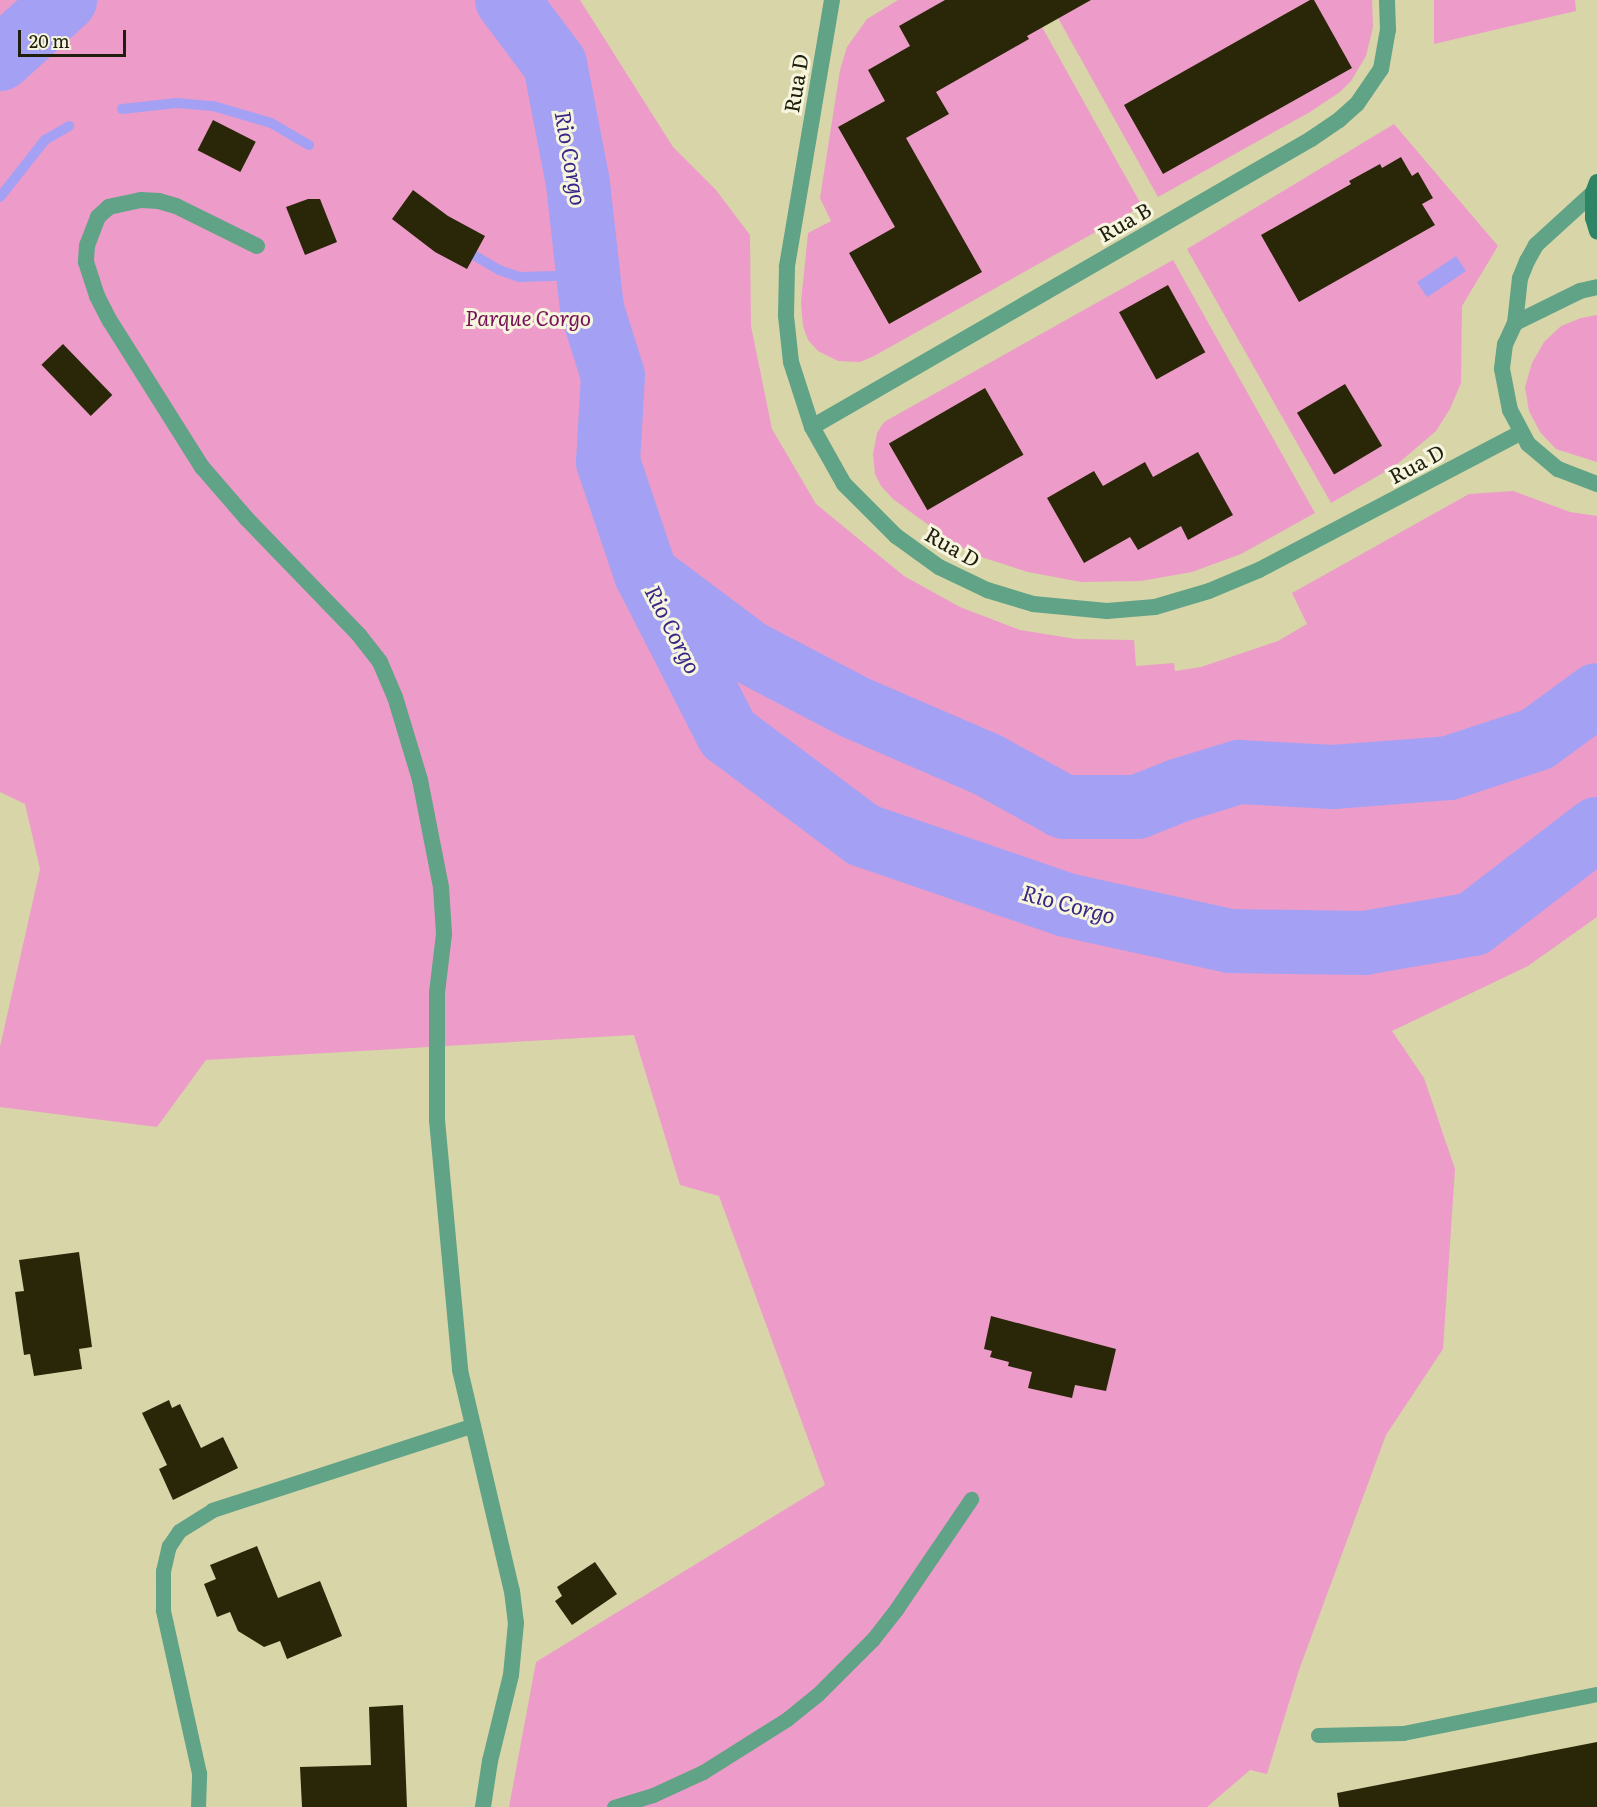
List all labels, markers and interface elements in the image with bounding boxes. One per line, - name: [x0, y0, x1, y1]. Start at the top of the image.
- scale bar: [21, 18, 129, 56]
- text: 20 m: [29, 27, 70, 54]
- street label: Rua D: [777, 52, 813, 114]
- water label: Rio Corgo: [551, 109, 593, 207]
- street label: Rua B: [1093, 196, 1155, 246]
- park label: Parque Corgo: [465, 304, 591, 330]
- street label: Rua D: [1384, 438, 1448, 488]
- street label: Rua D: [921, 520, 985, 572]
- water label: Rio Corgo: [641, 581, 707, 677]
- water label: Rio Corgo: [1020, 878, 1118, 928]

